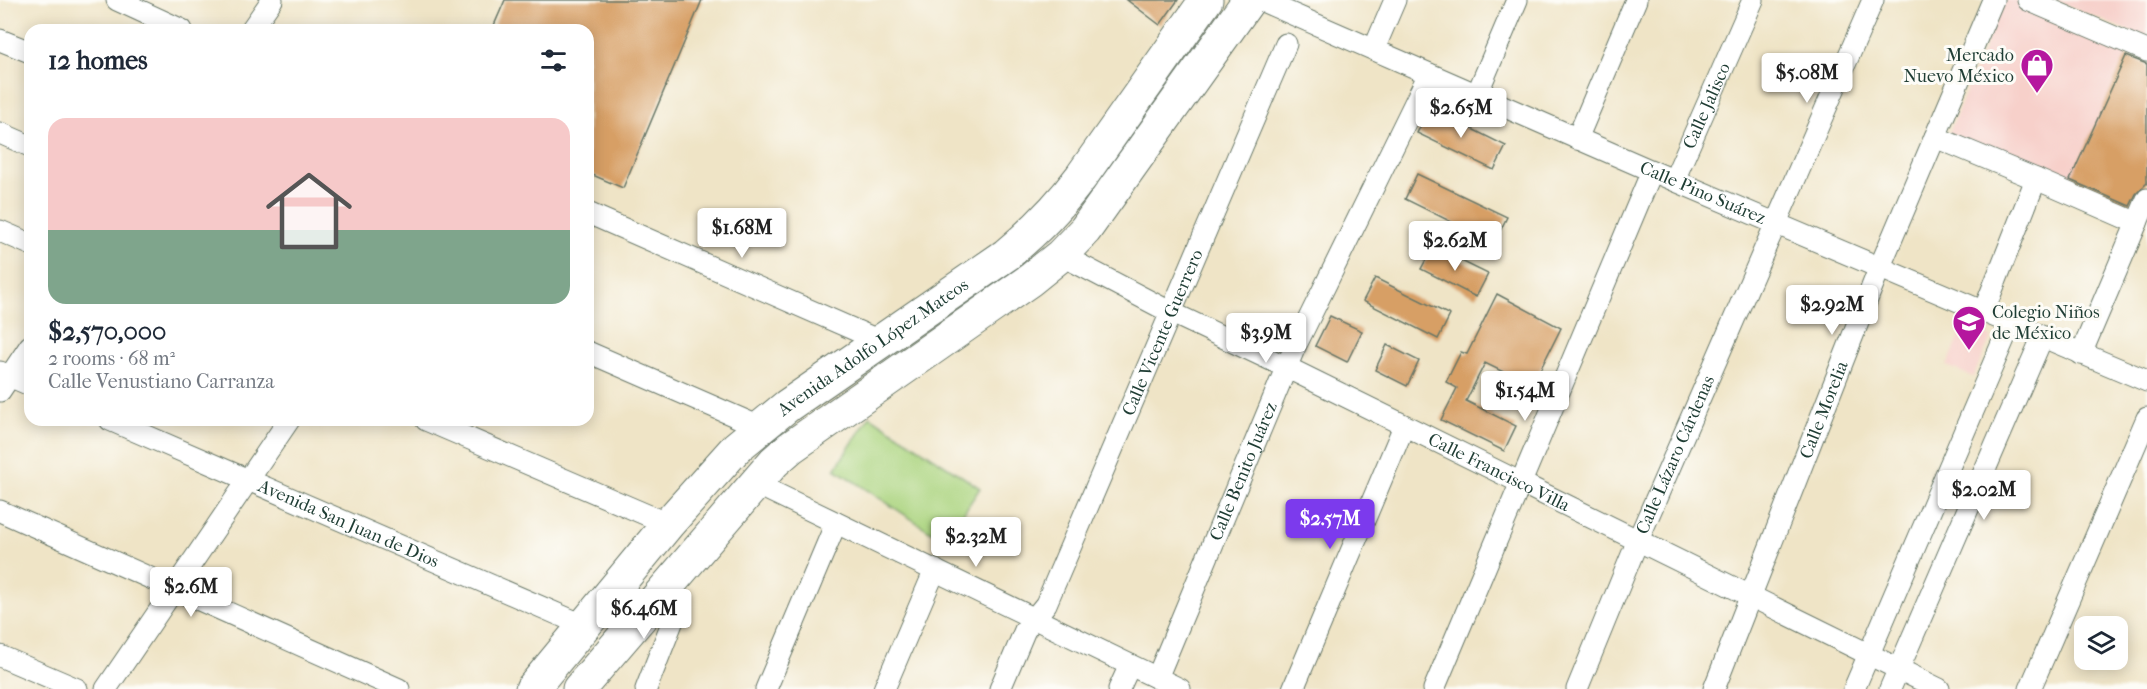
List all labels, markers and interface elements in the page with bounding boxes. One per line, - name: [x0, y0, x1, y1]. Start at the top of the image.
- icon: filters: [537, 44, 570, 77]
- text: 12 homes: [48, 45, 148, 76]
- place label: Mercado Nuevo México: [1904, 45, 2014, 87]
- shop icon: Mercado Nuevo México: [2019, 47, 2055, 94]
- pin: $5.08M: [1758, 53, 1856, 104]
- street label: Calle Jalisco: [1679, 60, 1735, 152]
- text: $5.08M: [1776, 61, 1838, 84]
- pin: $2.65M: [1412, 88, 1510, 139]
- text: $2.65M: [1430, 96, 1492, 119]
- icon: home: [255, 157, 363, 265]
- street label: Calle Pino Suárez: [1637, 157, 1769, 229]
- pin: $1.68M: [693, 208, 791, 259]
- text: $1.68M: [711, 216, 773, 239]
- pin: $2.62M: [1406, 221, 1504, 272]
- text: $2.62M: [1423, 229, 1487, 252]
- street label: Calle Vicente Guerrero: [1118, 246, 1208, 419]
- street label: Avenida Adolfo López Mateos: [773, 274, 973, 421]
- pin: $2.92M: [1783, 285, 1881, 336]
- text: $2.92M: [1800, 293, 1864, 316]
- place label: Colegio Niños de México: [1992, 302, 2100, 344]
- school or university icon: Colegio Niños de México: [1951, 304, 1987, 351]
- pin: $3.9M: [1224, 313, 1308, 364]
- text: $2,570,000: [48, 316, 166, 347]
- text: $3.9M: [1240, 321, 1292, 344]
- text: 2 rooms · 68 m²: [48, 347, 175, 370]
- street label: Calle Morelia: [1795, 357, 1853, 462]
- text: Calle Venustiano Carranza: [48, 370, 275, 393]
- pin: $1.54M: [1476, 371, 1574, 422]
- street label: Calle Lázaro Cárdenas: [1632, 372, 1719, 538]
- text: $1.54M: [1495, 379, 1555, 402]
- street label: Calle Benito Juárez: [1205, 399, 1282, 544]
- street label: Calle Francisco Villa: [1425, 429, 1574, 517]
- pin: $2.02M: [1935, 470, 2033, 521]
- street label: Avenida San Juan de Dios: [254, 475, 442, 572]
- text: $2.02M: [1952, 478, 2016, 501]
- pin: $2.57M: [1281, 499, 1379, 550]
- text: $2.57M: [1300, 507, 1360, 530]
- pin: $2.32M: [927, 517, 1025, 568]
- text: $2.32M: [945, 525, 1007, 548]
- pin: $2.6M: [149, 567, 233, 618]
- text: $2.6M: [164, 575, 218, 598]
- pin: $6.46M: [595, 589, 693, 640]
- text: $6.46M: [610, 597, 678, 620]
- map controls: [2074, 616, 2128, 670]
- button: layers: [2074, 616, 2128, 670]

